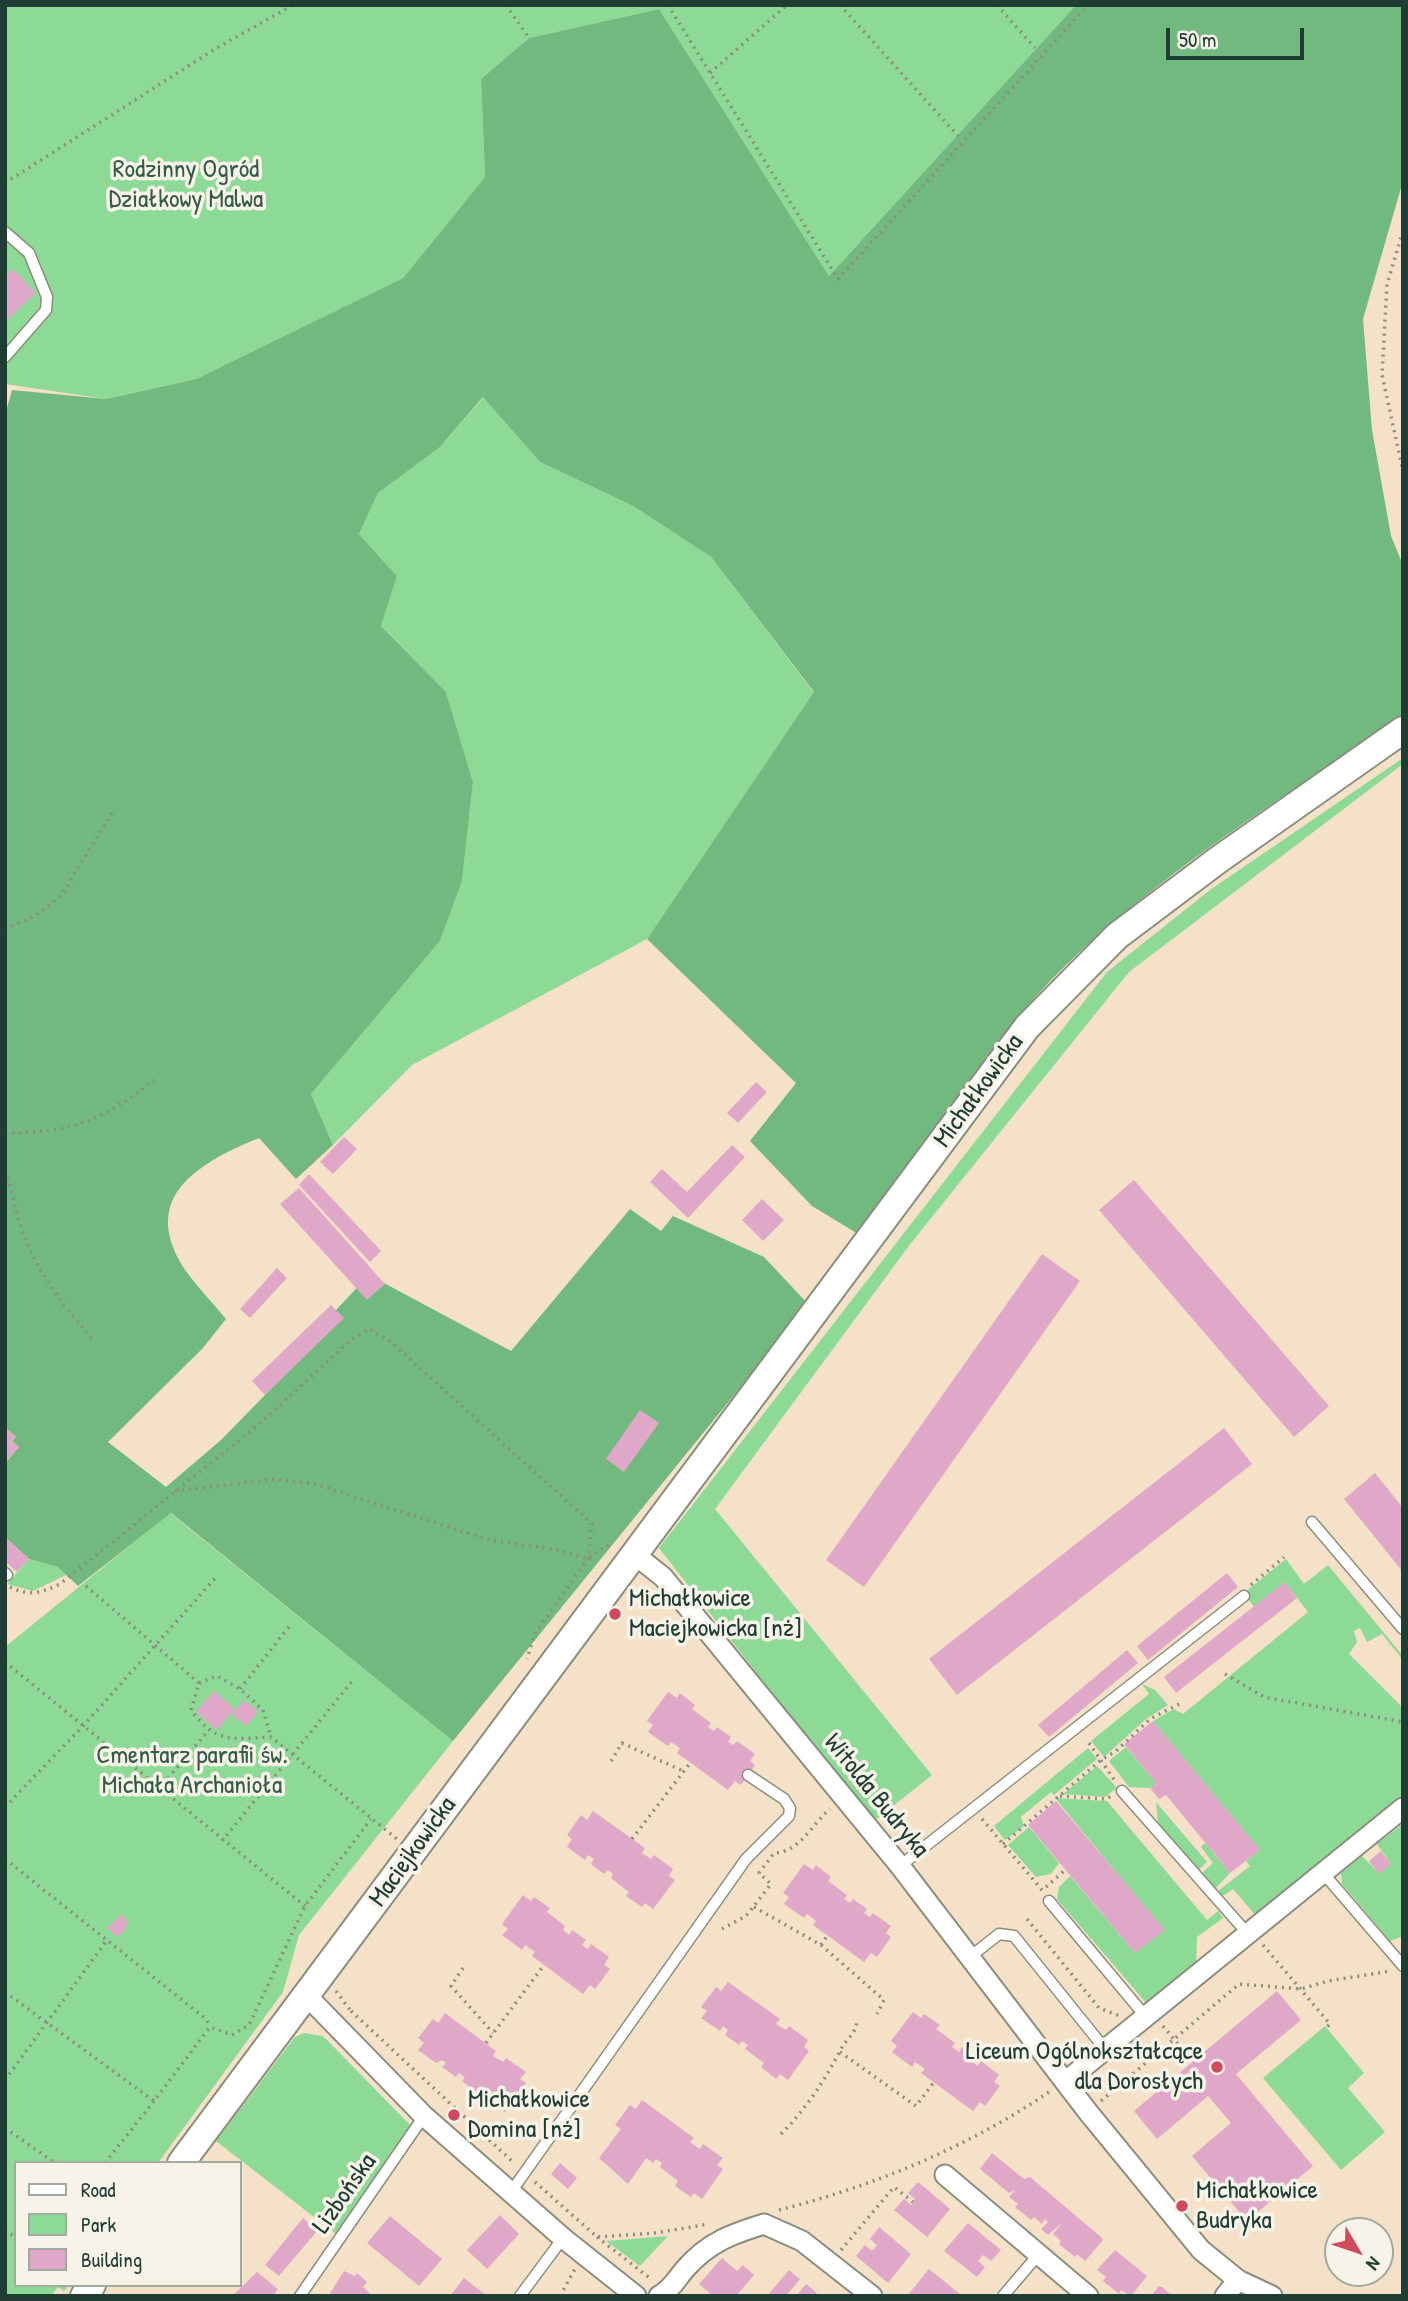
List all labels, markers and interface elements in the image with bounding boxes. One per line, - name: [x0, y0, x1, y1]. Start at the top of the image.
- scale bar: [1170, 14, 1308, 58]
- text: 50 m: [1179, 25, 1216, 54]
- park label: Rodzinny Ogród Działkowy Malwa: [109, 154, 263, 216]
- street label: Michałkowicka: [927, 1028, 1031, 1154]
- place label: Michałkowice Maciejkowicka [nż]: [629, 1583, 802, 1644]
- marker: Michałkowice Maciejkowicka [nż]: [607, 1606, 623, 1622]
- street label: Witolda Budryka: [817, 1728, 935, 1864]
- park label: Cmentarz parafii św. Michała Archanioła: [96, 1740, 288, 1802]
- street label: Maciejkowicka: [363, 1791, 463, 1913]
- place label: Liceum Ogólnokształcące dla Dorosłych: [966, 2036, 1203, 2098]
- marker: Liceum Ogólnokształcące dla Dorosłych: [1209, 2059, 1225, 2075]
- place label: Michałkowice Domina [nż]: [468, 2084, 590, 2146]
- marker: Michałkowice Domina [nż]: [446, 2107, 462, 2123]
- street label: Lizbońska: [306, 2148, 384, 2240]
- legend: [14, 2161, 242, 2287]
- text: Road: [81, 2175, 115, 2204]
- place label: Michałkowice Budryka: [1196, 2175, 1318, 2236]
- marker: Michałkowice Budryka: [1174, 2198, 1190, 2214]
- text: Park: [81, 2210, 116, 2239]
- north arrow: [1324, 2217, 1394, 2287]
- text: Building: [81, 2245, 142, 2274]
- text: N: [1360, 2252, 1387, 2276]

